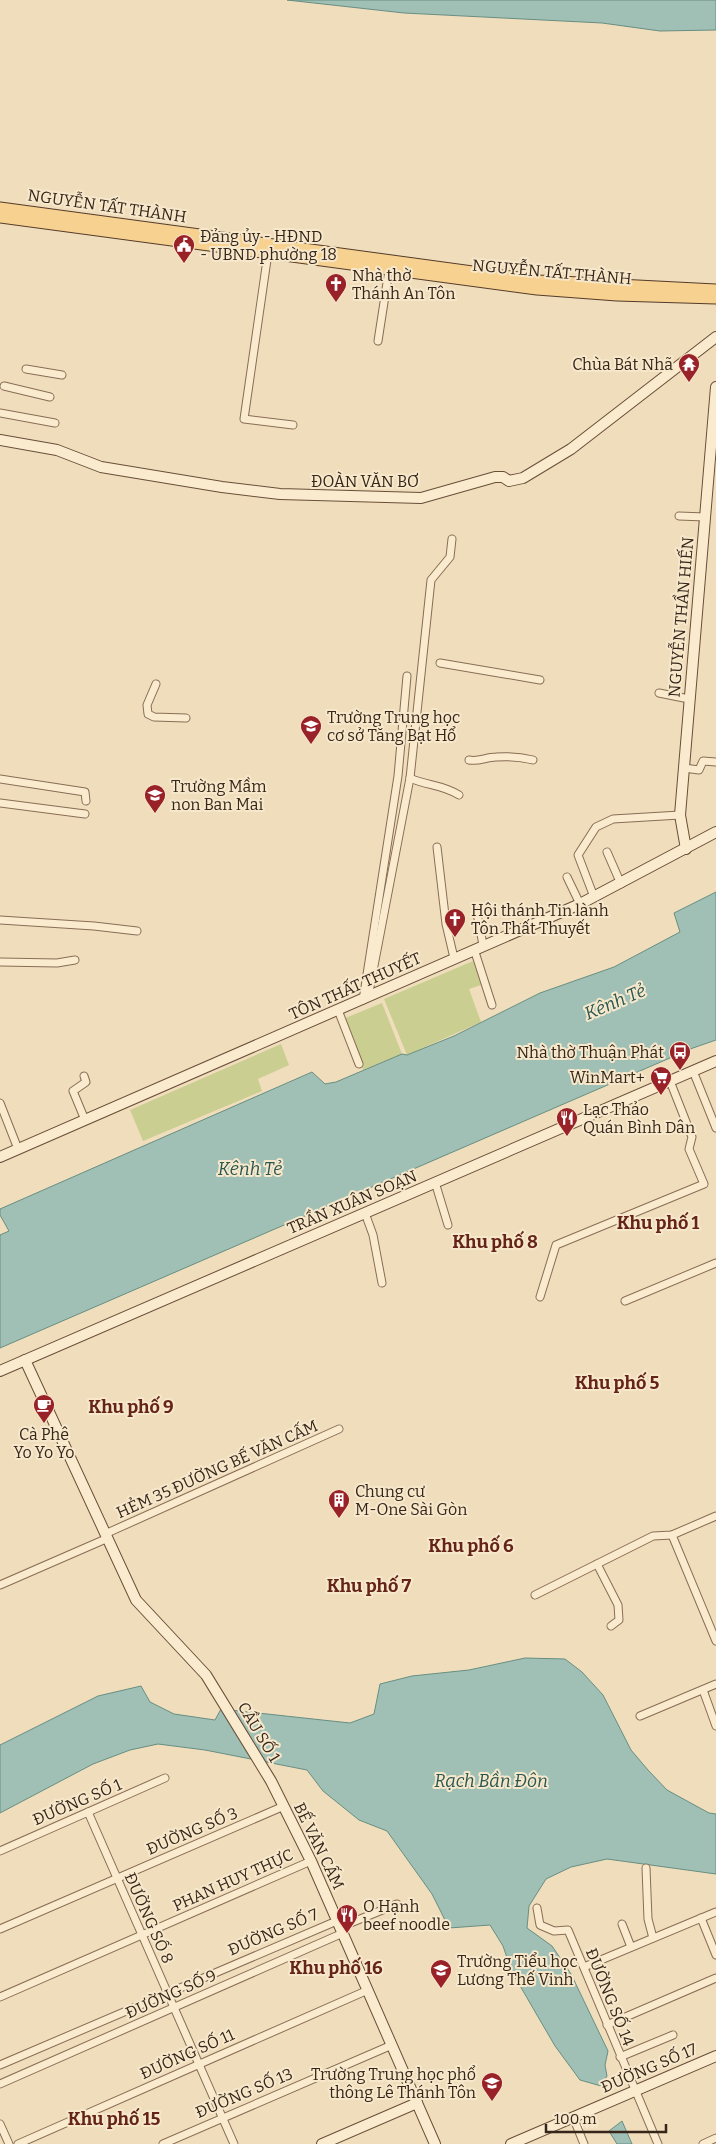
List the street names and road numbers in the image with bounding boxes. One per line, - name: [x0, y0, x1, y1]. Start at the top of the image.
- street label: NGUYỄN TẤT THÀNH: [26, 182, 188, 227]
- street label: NGUYỄN TẤT THÀNH: [471, 253, 633, 288]
- street label: ĐOÀN VĂN BƠ: [311, 471, 419, 491]
- street label: NGUYỄN THẦN HIẾN: [662, 535, 698, 698]
- street label: TÔN THẤT THUYẾT: [285, 947, 424, 1024]
- street label: TRẦN XUÂN SOẠN: [284, 1164, 420, 1238]
- street label: HẺM 35 ĐƯỜNG BẾ VĂN CẤM: [113, 1414, 321, 1522]
- street label: CẦU SỐ 1: [234, 1698, 286, 1766]
- street label: ĐƯỜNG SỐ 1: [29, 1773, 125, 1829]
- street label: BẾ VĂN CẤM: [290, 1799, 350, 1893]
- street label: ĐƯỜNG SỐ 3: [143, 1801, 240, 1859]
- street label: PHAN HUY THỰC: [170, 1845, 296, 1915]
- street label: ĐƯỜNG SỐ 8: [120, 1869, 179, 1966]
- street label: ĐƯỜNG SỐ 7: [224, 1903, 321, 1959]
- street label: ĐƯỜNG SỐ 14: [582, 1945, 640, 2049]
- street label: ĐƯỜNG SỐ 9: [122, 1964, 219, 2022]
- street label: ĐƯỜNG SỐ 11: [136, 2023, 237, 2083]
- street label: ĐƯỜNG SỐ 17: [597, 2037, 700, 2097]
- street label: ĐƯỜNG SỐ 13: [192, 2062, 295, 2122]

